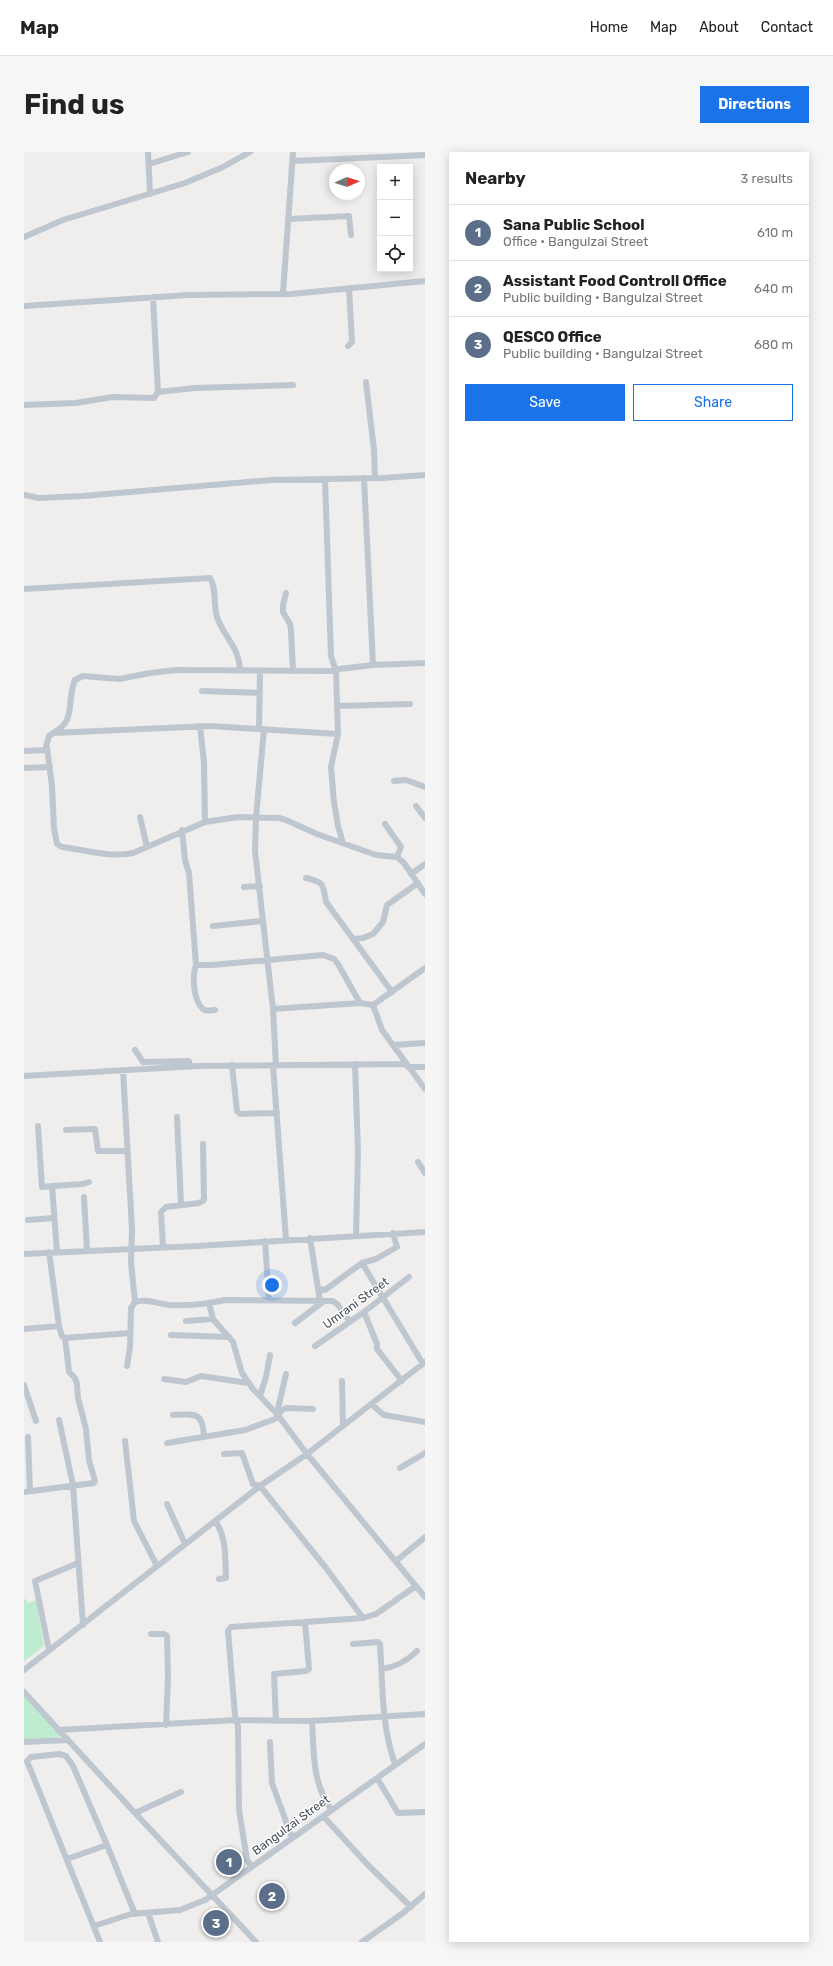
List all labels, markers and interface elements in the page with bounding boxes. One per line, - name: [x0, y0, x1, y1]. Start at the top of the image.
- text: Map: [20, 16, 59, 39]
- text: Home: [590, 19, 628, 36]
- text: Map: [650, 19, 677, 36]
- text: About: [699, 19, 739, 36]
- text: Contact: [761, 19, 813, 36]
- button: Directions: [700, 86, 809, 123]
- text: Find us: [24, 88, 124, 121]
- north arrow: [329, 164, 365, 200]
- map controls: [377, 164, 413, 272]
- button: +: [377, 164, 413, 200]
- text: Nearby: [465, 168, 526, 188]
- text: 3 results: [741, 171, 793, 186]
- button: −: [377, 200, 413, 236]
- text: Sana Public School: [503, 216, 645, 234]
- text: 1: [475, 225, 481, 240]
- text: 610 m: [757, 225, 793, 240]
- text: Office · Bangulzai Street: [503, 234, 648, 249]
- button: locate: [377, 236, 413, 272]
- text: Assistant Food Controll Office: [503, 272, 727, 290]
- text: 2: [474, 281, 482, 296]
- text: 640 m: [754, 281, 793, 296]
- text: Public building · Bangulzai Street: [503, 290, 703, 305]
- text: QESCO Office: [503, 328, 602, 346]
- text: 3: [474, 337, 482, 352]
- text: 680 m: [754, 337, 793, 352]
- text: Public building · Bangulzai Street: [503, 346, 703, 361]
- button: Save: [465, 384, 625, 421]
- button: Share: [633, 384, 793, 421]
- street label: Umrani Street: [320, 1274, 392, 1332]
- your location: [262, 1275, 282, 1295]
- street label: Bangulzai Street: [249, 1792, 333, 1858]
- pin: 1: [216, 1847, 242, 1877]
- pin: 2: [259, 1881, 285, 1911]
- pin: 3: [203, 1908, 229, 1938]

